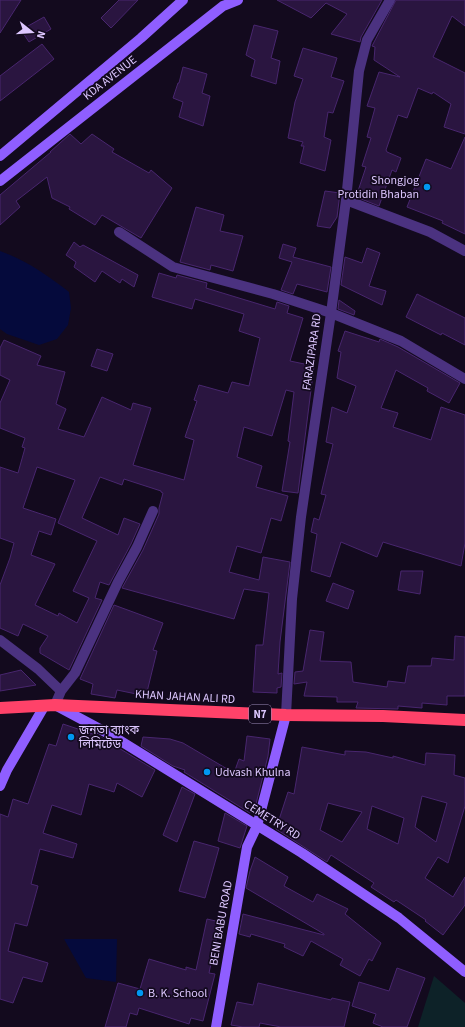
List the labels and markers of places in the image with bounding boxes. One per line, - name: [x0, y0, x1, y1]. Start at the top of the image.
- place label: Shongjog Protidin Bhaban: [338, 172, 419, 203]
- marker: Shongjog Protidin Bhaban: [422, 182, 432, 192]
- place label: জনতা ব্যাংক লিমিটেড: [78, 722, 139, 753]
- marker: জনতা ব্যাংক লিমিটেড: [66, 732, 76, 742]
- place label: Udvash Khulna: [215, 764, 290, 781]
- marker: Udvash Khulna: [202, 767, 212, 777]
- place label: B. K. School: [148, 985, 207, 1002]
- marker: B. K. School: [135, 988, 145, 998]

